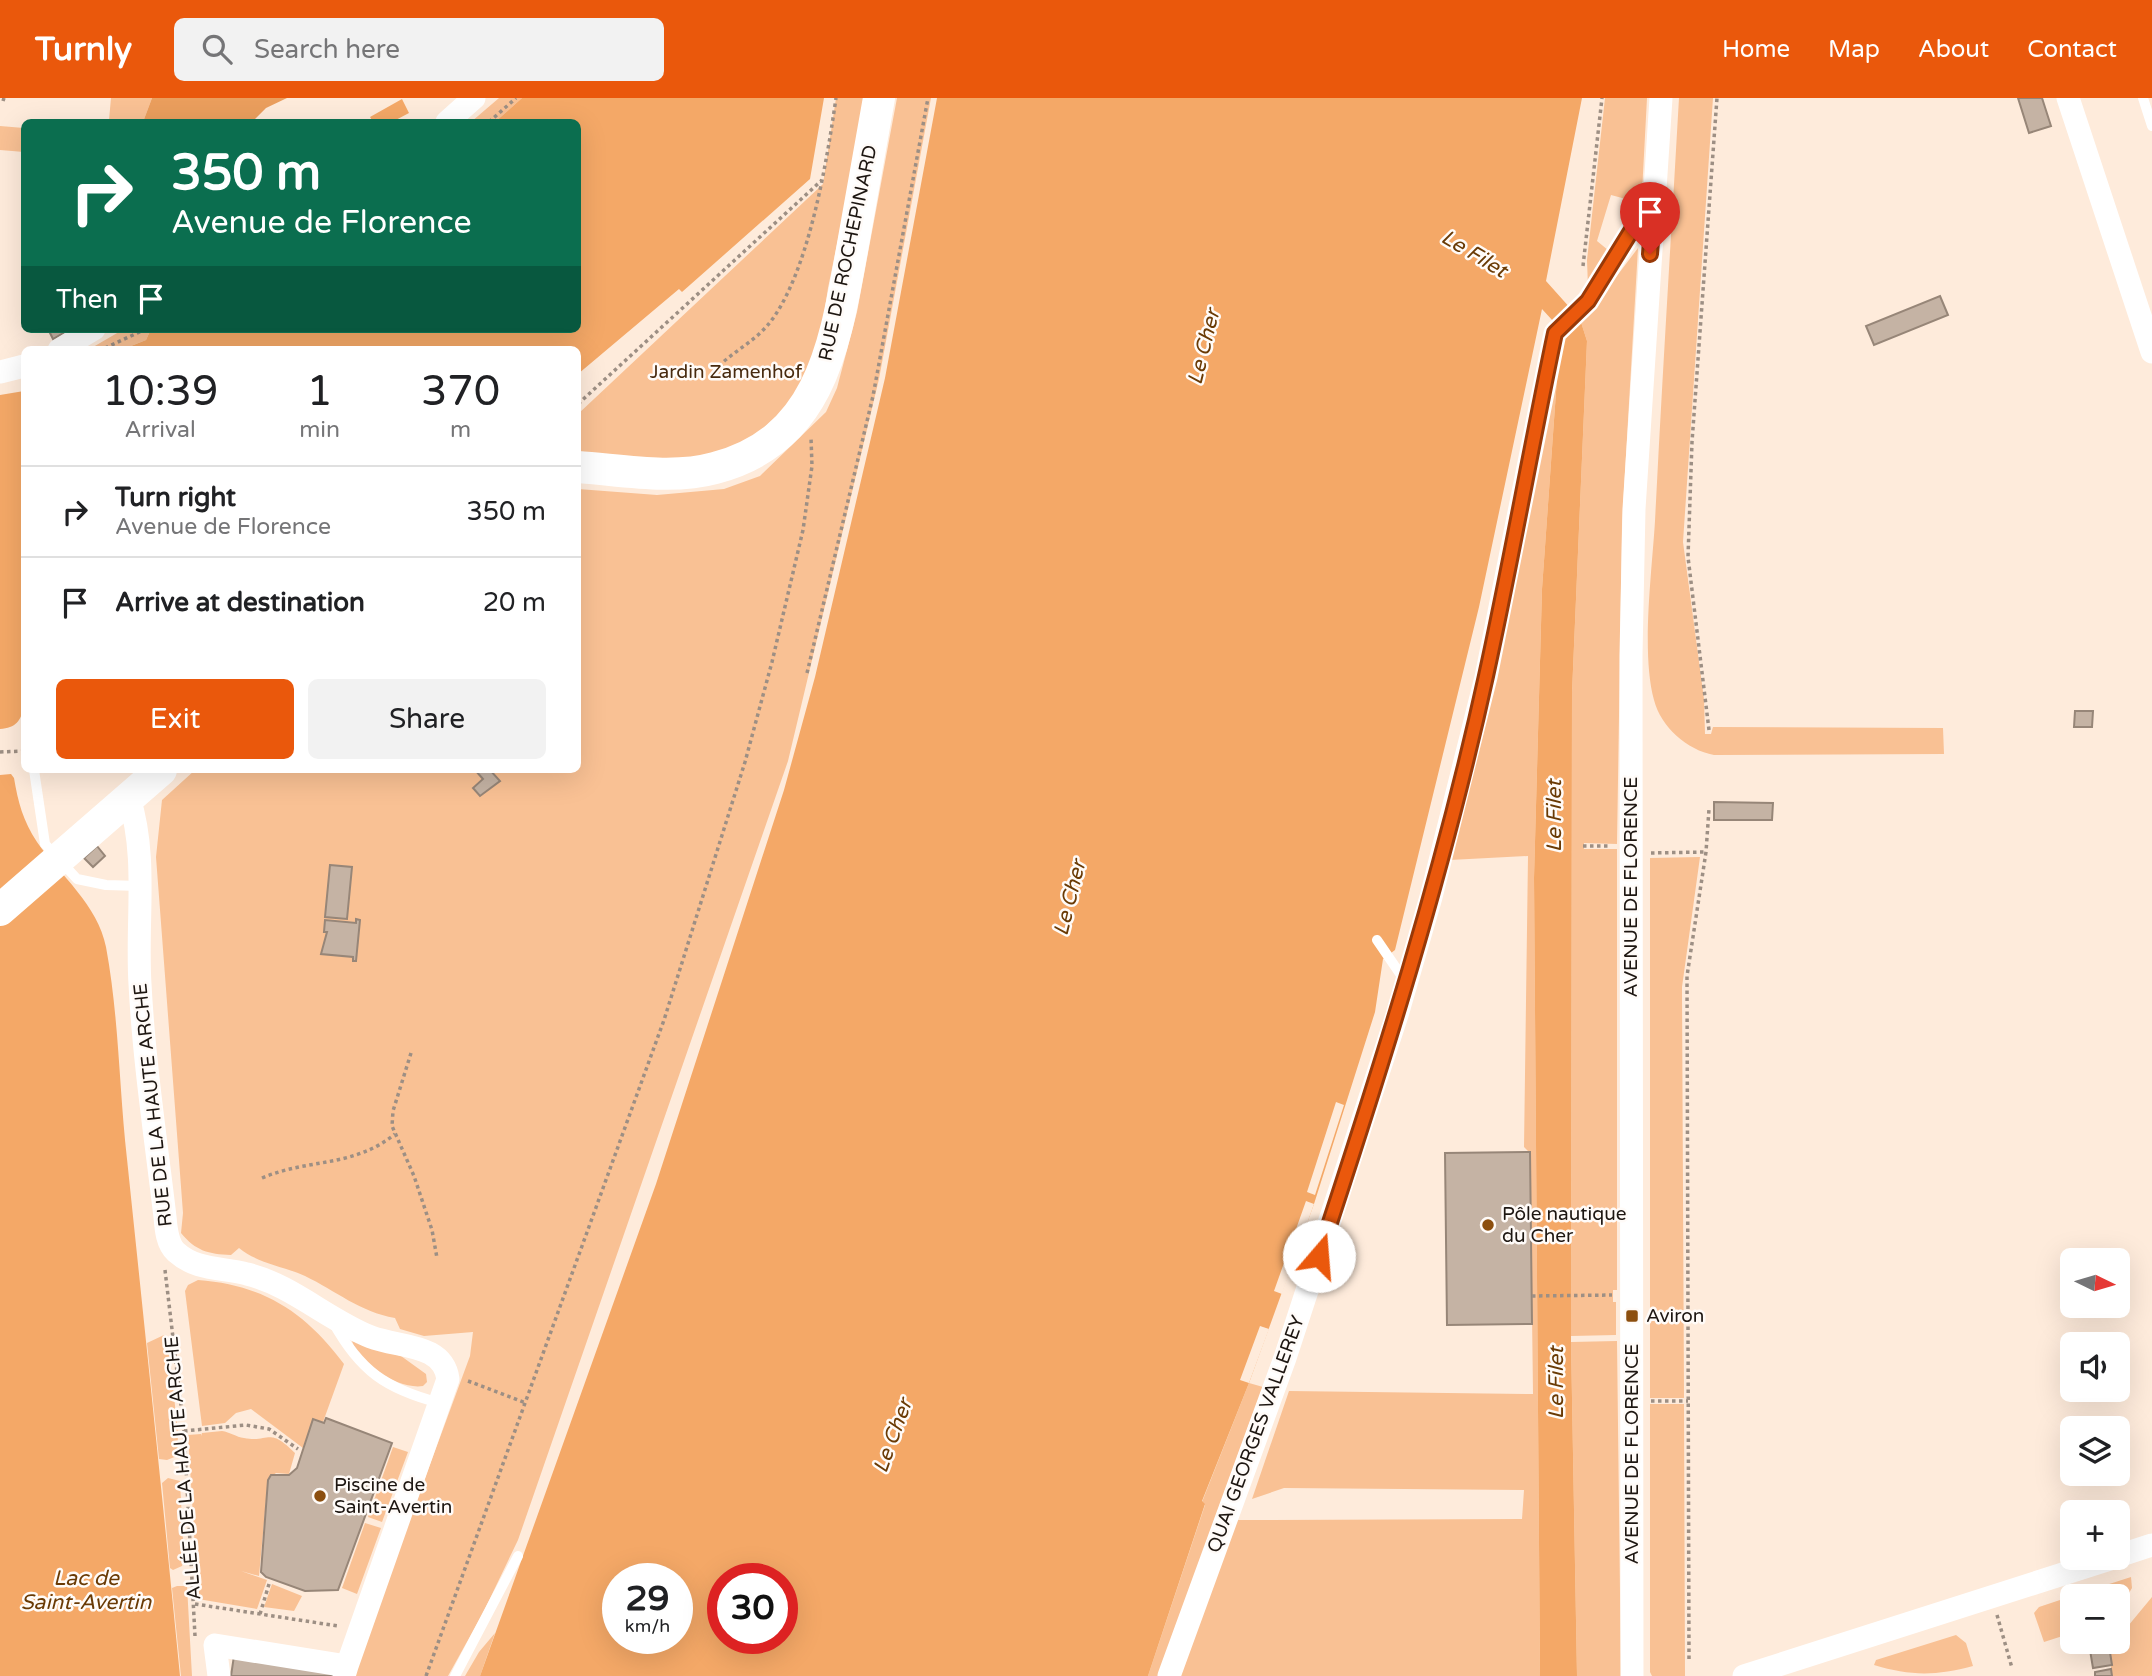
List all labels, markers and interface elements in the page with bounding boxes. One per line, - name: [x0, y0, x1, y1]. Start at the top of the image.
- search box: [174, 18, 664, 81]
- text: Turnly: [35, 30, 132, 69]
- icon: search: [198, 30, 236, 68]
- text: Search here: [254, 34, 400, 65]
- text: Home: [1722, 35, 1790, 64]
- text: Map: [1828, 35, 1880, 64]
- text: About: [1918, 35, 1989, 64]
- text: Contact: [2027, 35, 2117, 64]
- street label: RUE DE ROCHEPINARD: [814, 143, 882, 363]
- text: 350 m: [171, 144, 321, 203]
- icon: right: [56, 147, 147, 238]
- pin: [1620, 182, 1680, 254]
- icon: arrive: [1631, 193, 1669, 231]
- text: Avenue de Florence: [171, 204, 472, 242]
- water label: Le Filet: [1437, 225, 1513, 284]
- icon: arrive: [132, 280, 170, 318]
- text: Then: [56, 284, 118, 315]
- water label: Le Cher: [1183, 304, 1226, 387]
- park label: Jardin Zamenhof: [650, 361, 803, 383]
- text: 10:39: [102, 366, 218, 417]
- text: 1: [306, 366, 333, 417]
- text: 370: [421, 366, 500, 417]
- text: Arrival: [125, 416, 196, 444]
- text: min: [299, 416, 340, 444]
- text: m: [450, 416, 471, 444]
- text: Turn right: [115, 482, 236, 513]
- icon: right: [56, 493, 94, 531]
- text: 350 m: [466, 496, 546, 527]
- text: Avenue de Florence: [115, 513, 331, 541]
- icon: arrive: [56, 584, 94, 622]
- text: Arrive at destination: [115, 587, 365, 618]
- text: 20 m: [483, 587, 546, 618]
- button: Exit: [56, 679, 294, 759]
- button: Share: [308, 679, 546, 759]
- street label: AVENUE DE FLORENCE: [1620, 777, 1642, 997]
- water label: Le Filet: [1542, 778, 1567, 852]
- water label: Le Cher: [1049, 855, 1092, 938]
- street label: RUE DE LA HAUTE ARCHE: [129, 982, 177, 1228]
- place label: Pôle nautique du Cher: [1502, 1203, 1627, 1247]
- marker: Pôle nautique du Cher: [1480, 1217, 1496, 1233]
- position arrow: [1282, 1219, 1356, 1293]
- north arrow: [2060, 1248, 2130, 1318]
- map controls: [2060, 1248, 2130, 1654]
- place label: Aviron: [1646, 1305, 1704, 1327]
- marker: Aviron: [1624, 1308, 1640, 1324]
- street label: QUAI GEORGES VALLEREY: [1203, 1312, 1309, 1556]
- button: sound: [2060, 1332, 2130, 1402]
- street label: ALLÉE DE LA HAUTE ARCHE: [161, 1335, 205, 1601]
- street label: AVENUE DE FLORENCE: [1621, 1344, 1643, 1564]
- water label: Le Filet: [1544, 1345, 1569, 1419]
- water label: Le Cher: [868, 1393, 919, 1476]
- button: layers: [2060, 1416, 2130, 1486]
- place label: Piscine de Saint-Avertin: [334, 1474, 452, 1518]
- marker: Piscine de Saint-Avertin: [312, 1488, 328, 1504]
- button: +: [2060, 1500, 2130, 1570]
- speed limit sign: 30: [707, 1563, 798, 1654]
- water label: Lac de Saint-Avertin: [21, 1566, 153, 1615]
- text: 29: [626, 1578, 669, 1620]
- button: −: [2060, 1584, 2130, 1654]
- text: km/h: [625, 1615, 670, 1637]

